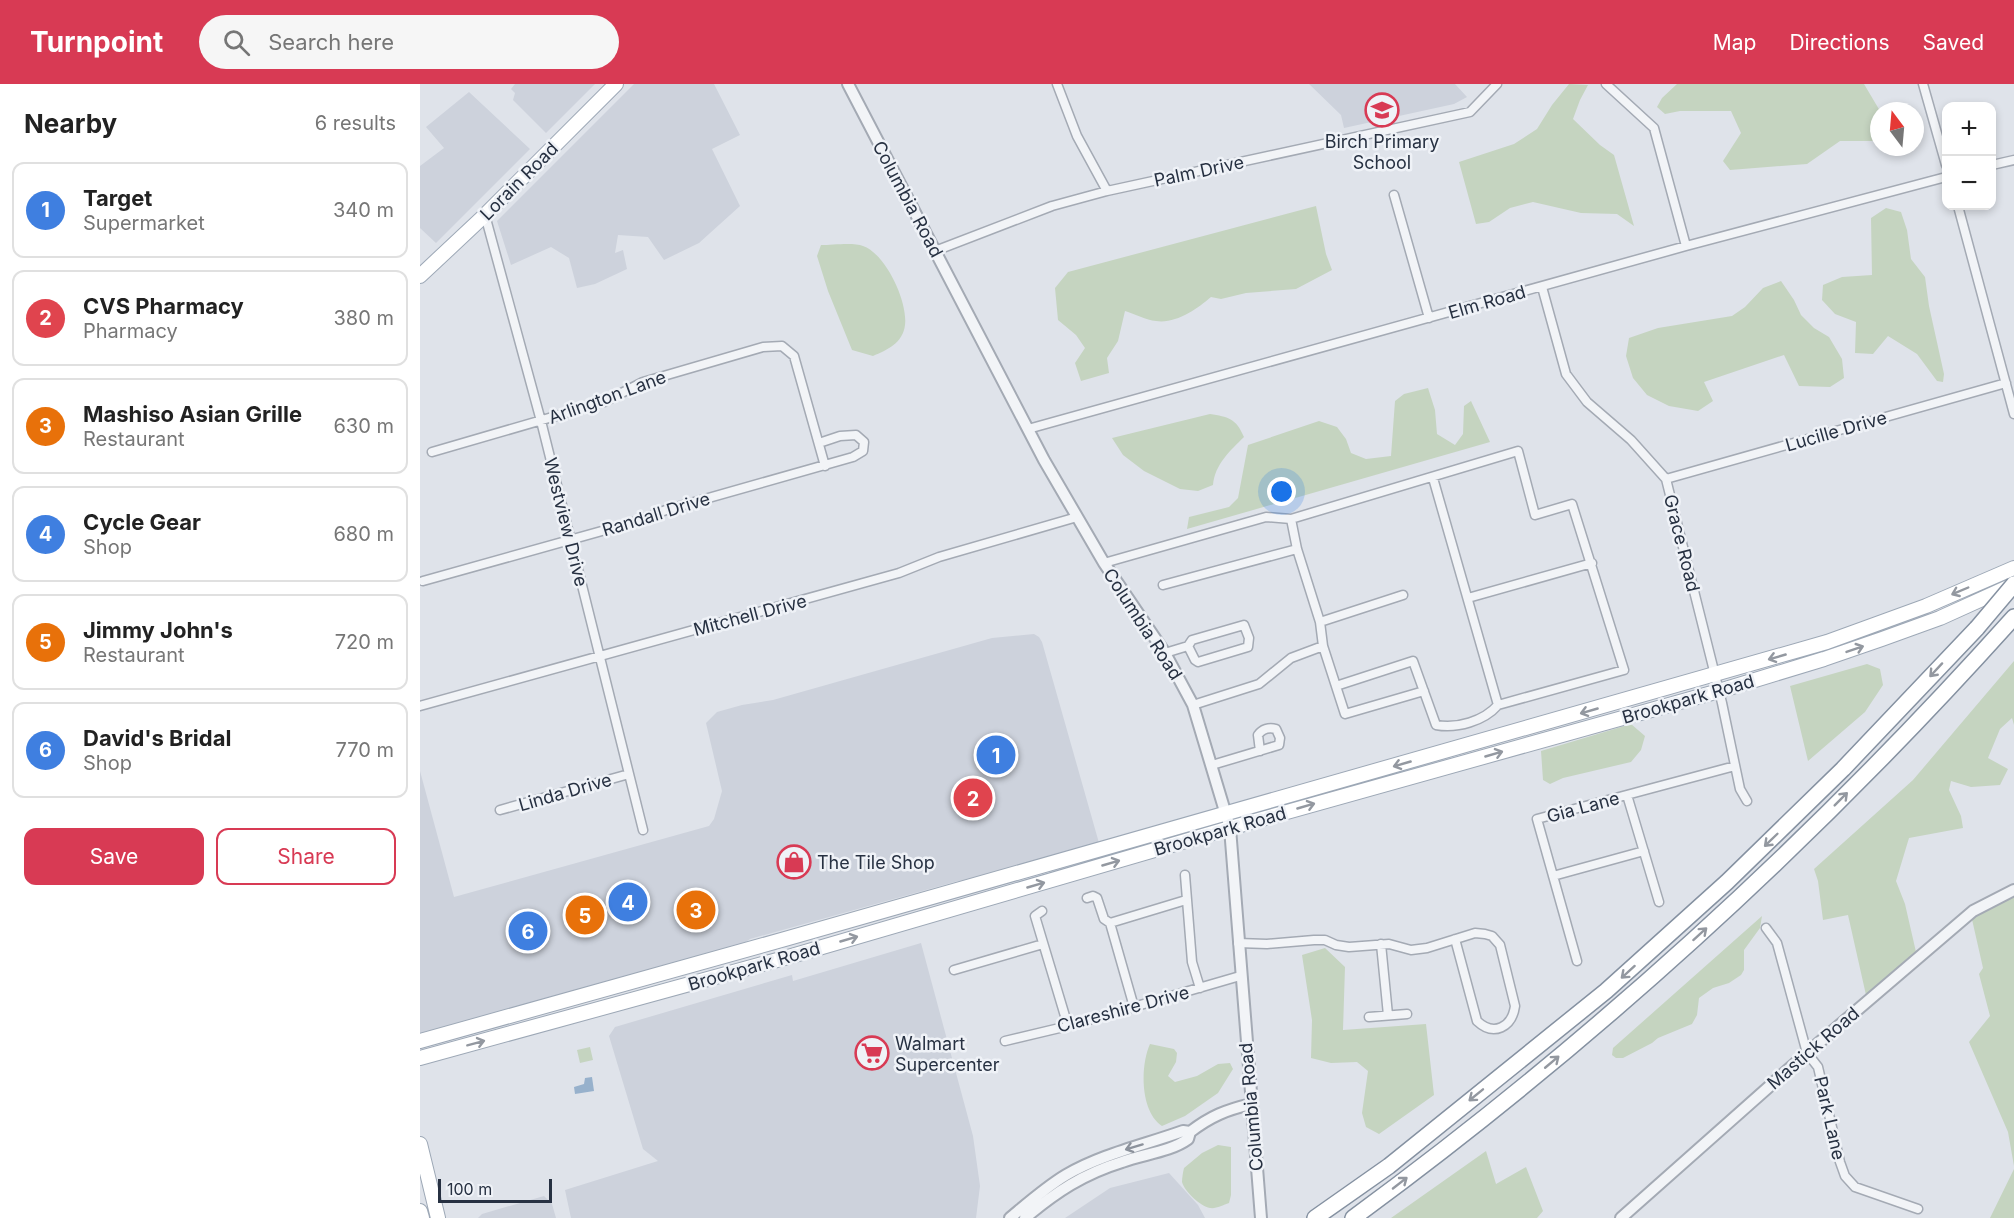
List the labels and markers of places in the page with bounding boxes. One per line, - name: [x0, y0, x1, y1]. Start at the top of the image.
- school or university icon: Birch Primary School: [1364, 92, 1400, 128]
- place label: Birch Primary School: [1325, 131, 1439, 173]
- pin: 1: [976, 732, 1016, 778]
- pin: 2: [954, 776, 992, 820]
- shop icon: The Tile Shop: [776, 844, 812, 880]
- place label: The Tile Shop: [817, 852, 935, 873]
- pin: 4: [608, 880, 648, 924]
- pin: 3: [676, 888, 716, 932]
- pin: 5: [566, 892, 604, 938]
- pin: 6: [508, 908, 548, 954]
- place label: Walmart Supercenter: [895, 1033, 1000, 1075]
- supermarket icon: Walmart Supercenter: [854, 1035, 890, 1071]

